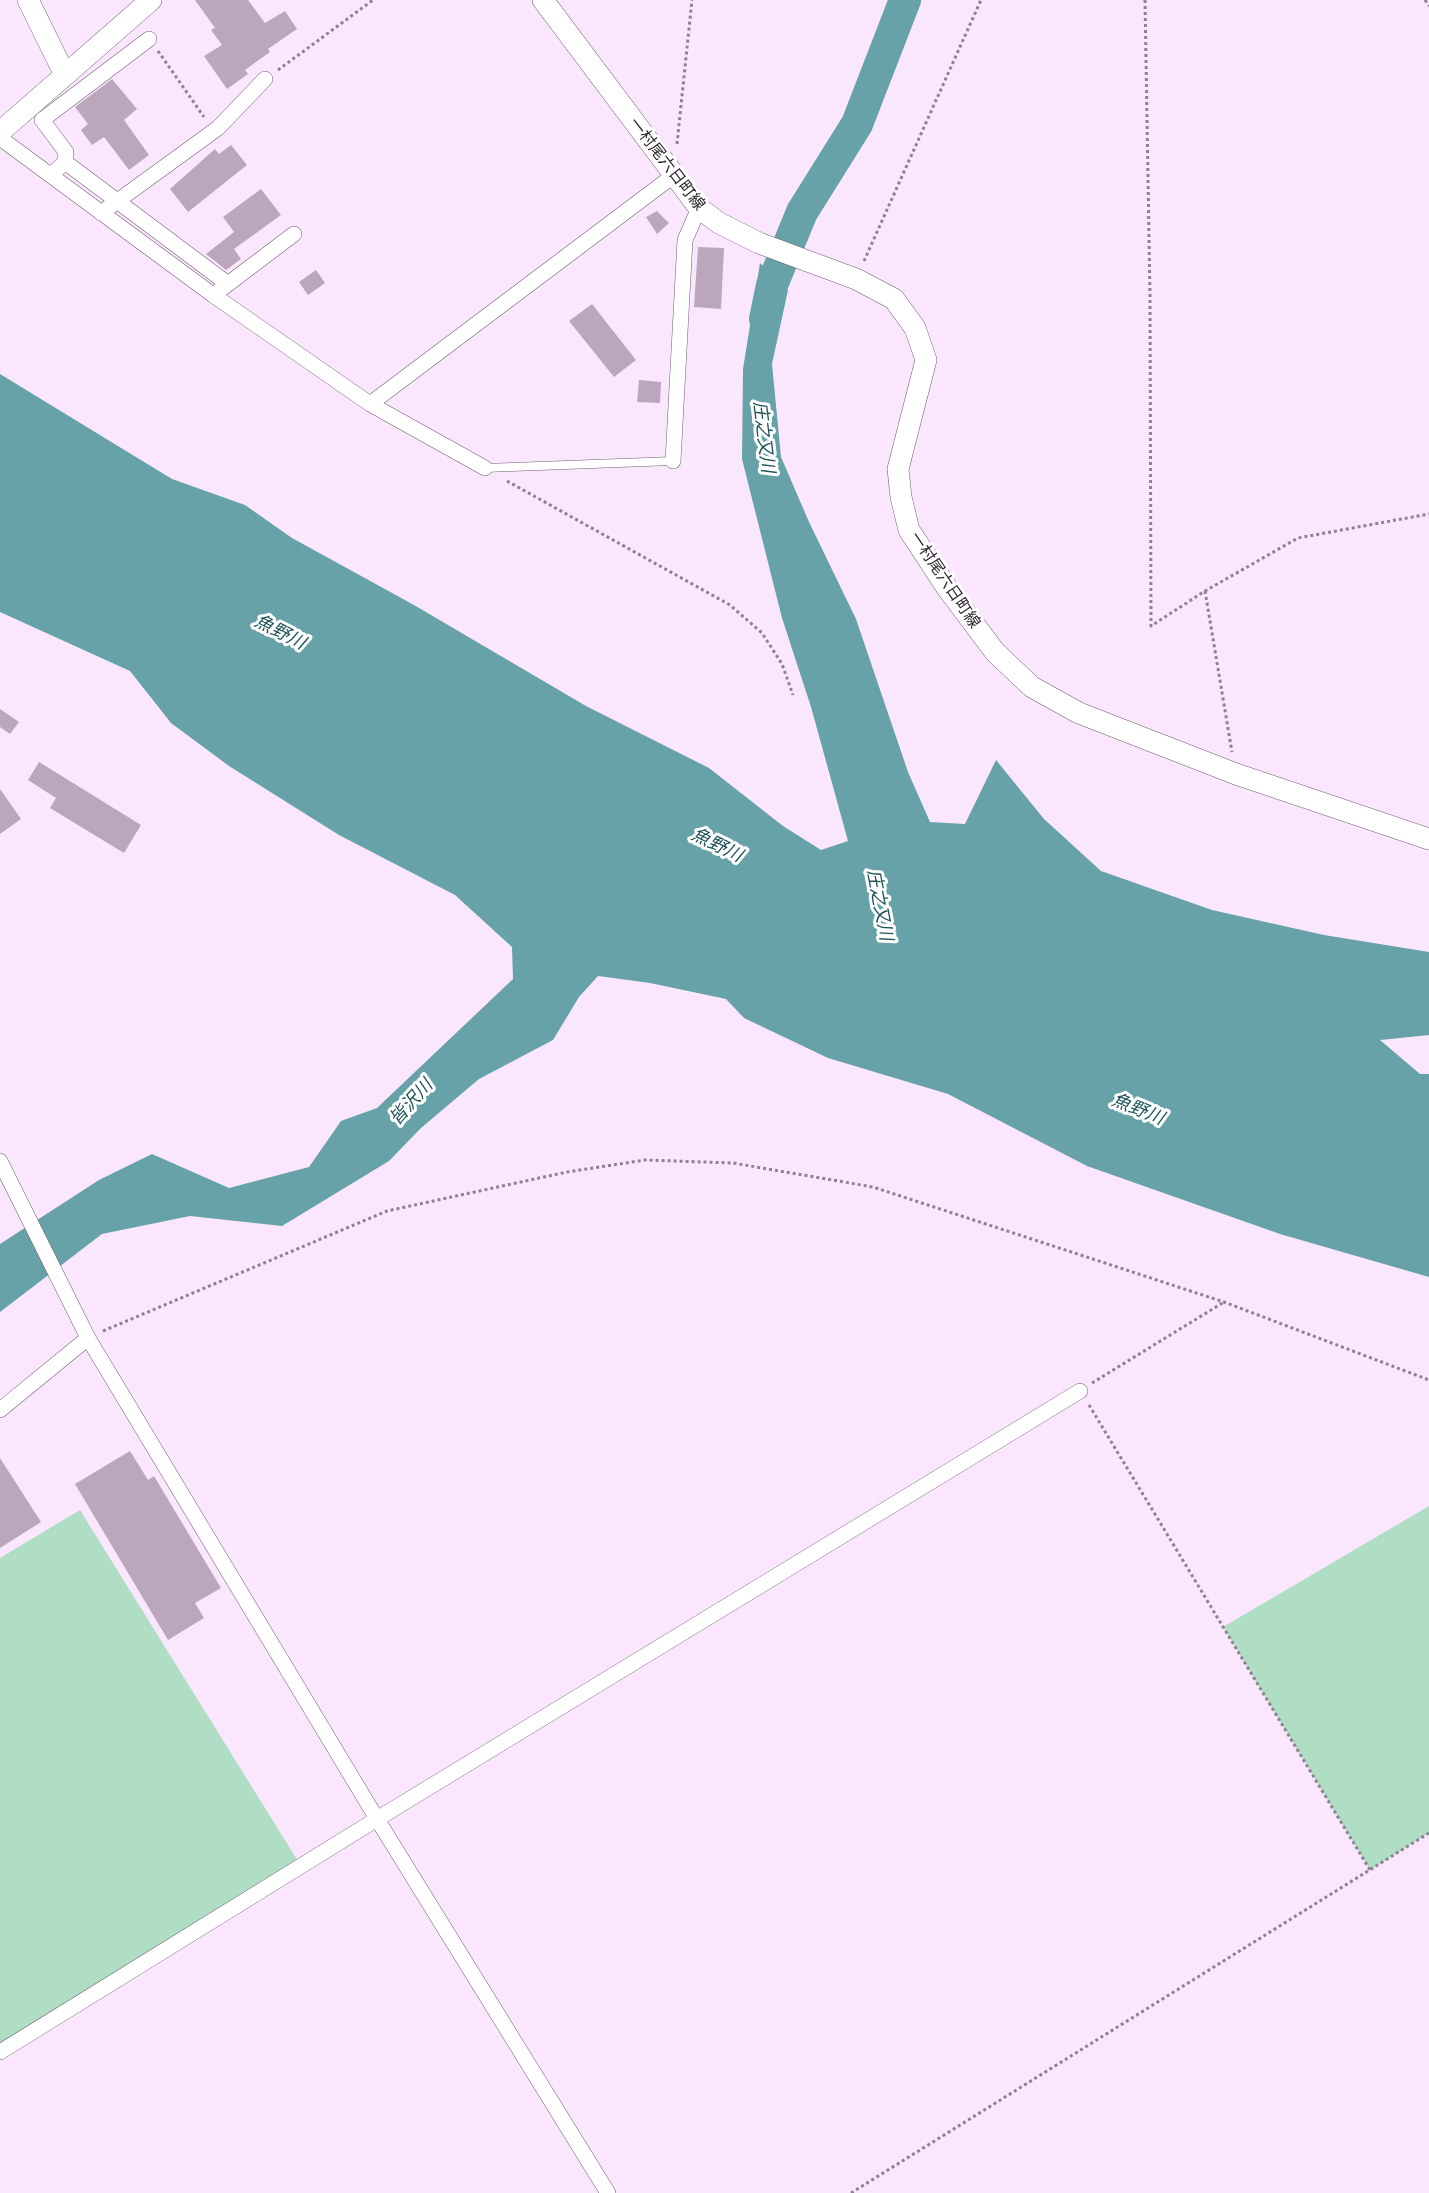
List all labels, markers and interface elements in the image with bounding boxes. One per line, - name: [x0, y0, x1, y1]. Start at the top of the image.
- street label: 一村尾六日町線: [625, 114, 709, 214]
- water label: 庄之又川: [749, 400, 779, 474]
- street label: 一村尾六日町線: [906, 528, 984, 632]
- water label: 魚野川: [251, 610, 309, 654]
- water label: 魚野川: [688, 823, 746, 867]
- water label: 庄之又川: [863, 868, 897, 942]
- water label: 皆沢川: [385, 1075, 437, 1129]
- water label: 魚野川: [1109, 1089, 1167, 1129]

